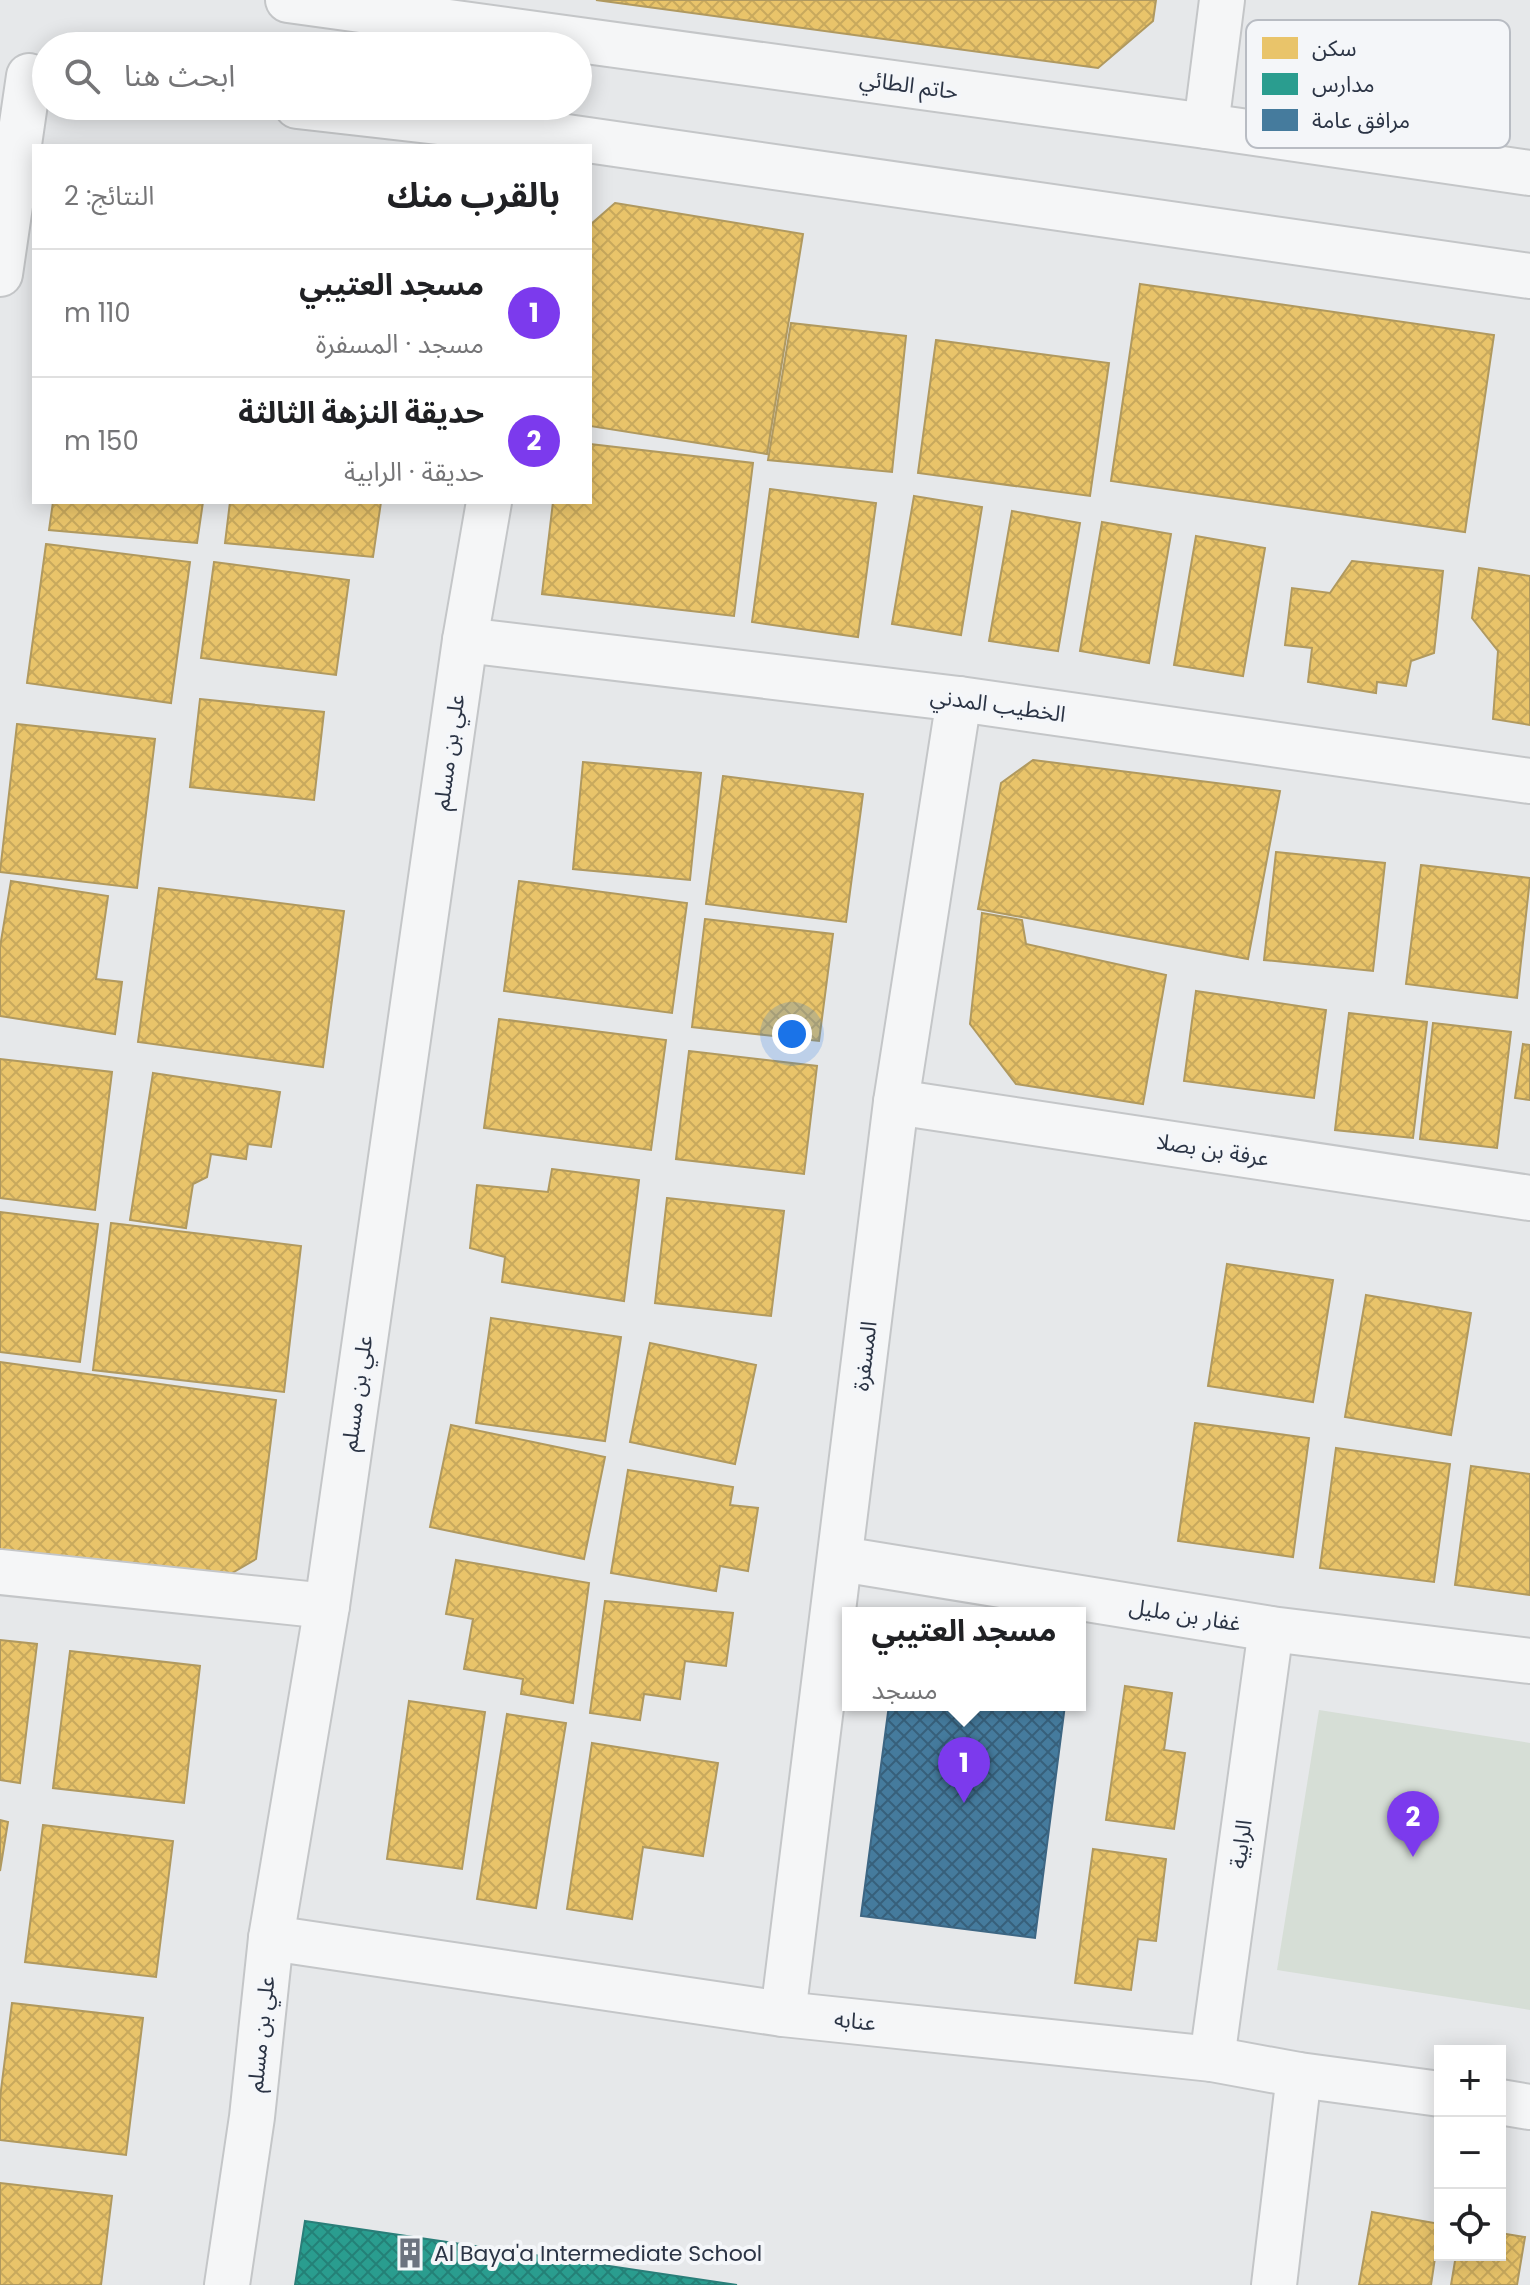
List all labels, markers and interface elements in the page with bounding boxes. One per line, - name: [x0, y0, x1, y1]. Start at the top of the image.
- legend: [1246, 20, 1510, 148]
- search box: [32, 32, 592, 120]
- text: سكن: [1312, 33, 1356, 64]
- icon: search: [60, 54, 104, 98]
- text: ابحث هنا: [124, 54, 235, 97]
- street label: حاتم الطائي: [858, 63, 960, 108]
- text: مدارس: [1312, 69, 1375, 100]
- text: مرافق عامة: [1312, 105, 1410, 136]
- text: بالقرب منك: [387, 171, 560, 219]
- text: النتائج: 2: [64, 178, 154, 214]
- text: مسجد العتيبي: [299, 263, 484, 306]
- text: 110 m: [64, 295, 131, 331]
- text: 1: [529, 295, 539, 331]
- text: مسجد · المسفرة: [316, 326, 484, 362]
- text: حديقة النزهة الثالثة: [238, 391, 484, 434]
- text: 150 m: [64, 423, 139, 459]
- text: 2: [527, 423, 541, 459]
- text: حديقة · الرابية: [344, 454, 484, 490]
- street label: الخطيب المدني: [928, 680, 1068, 731]
- street label: علي بن مسلم: [426, 692, 474, 812]
- your location: [772, 1014, 812, 1054]
- street label: عرفة بن بصلا: [1155, 1126, 1271, 1174]
- street label: المسفرة: [845, 1319, 885, 1393]
- street label: علي بن مسلم: [334, 1333, 382, 1453]
- street label: غفار بن مليل: [1127, 1591, 1243, 1639]
- popup: [842, 1607, 1086, 1711]
- text: مسجد العتيبي: [872, 1609, 1056, 1652]
- text: مسجد: [872, 1672, 938, 1708]
- pin: 1: [938, 1737, 990, 1803]
- pin: 2: [1387, 1791, 1439, 1857]
- street label: الرابية: [1222, 1817, 1260, 1871]
- street label: علي بن مسلم: [239, 1974, 284, 2094]
- street label: عنابه: [833, 2003, 877, 2039]
- map controls: [1434, 2045, 1506, 2261]
- button: +: [1434, 2045, 1506, 2117]
- button: −: [1434, 2117, 1506, 2189]
- button: locate: [1434, 2189, 1506, 2261]
- building icon: Al Baya'a Intermediate School: [393, 2236, 427, 2270]
- place label: Al Baya'a Intermediate School: [434, 2238, 762, 2269]

